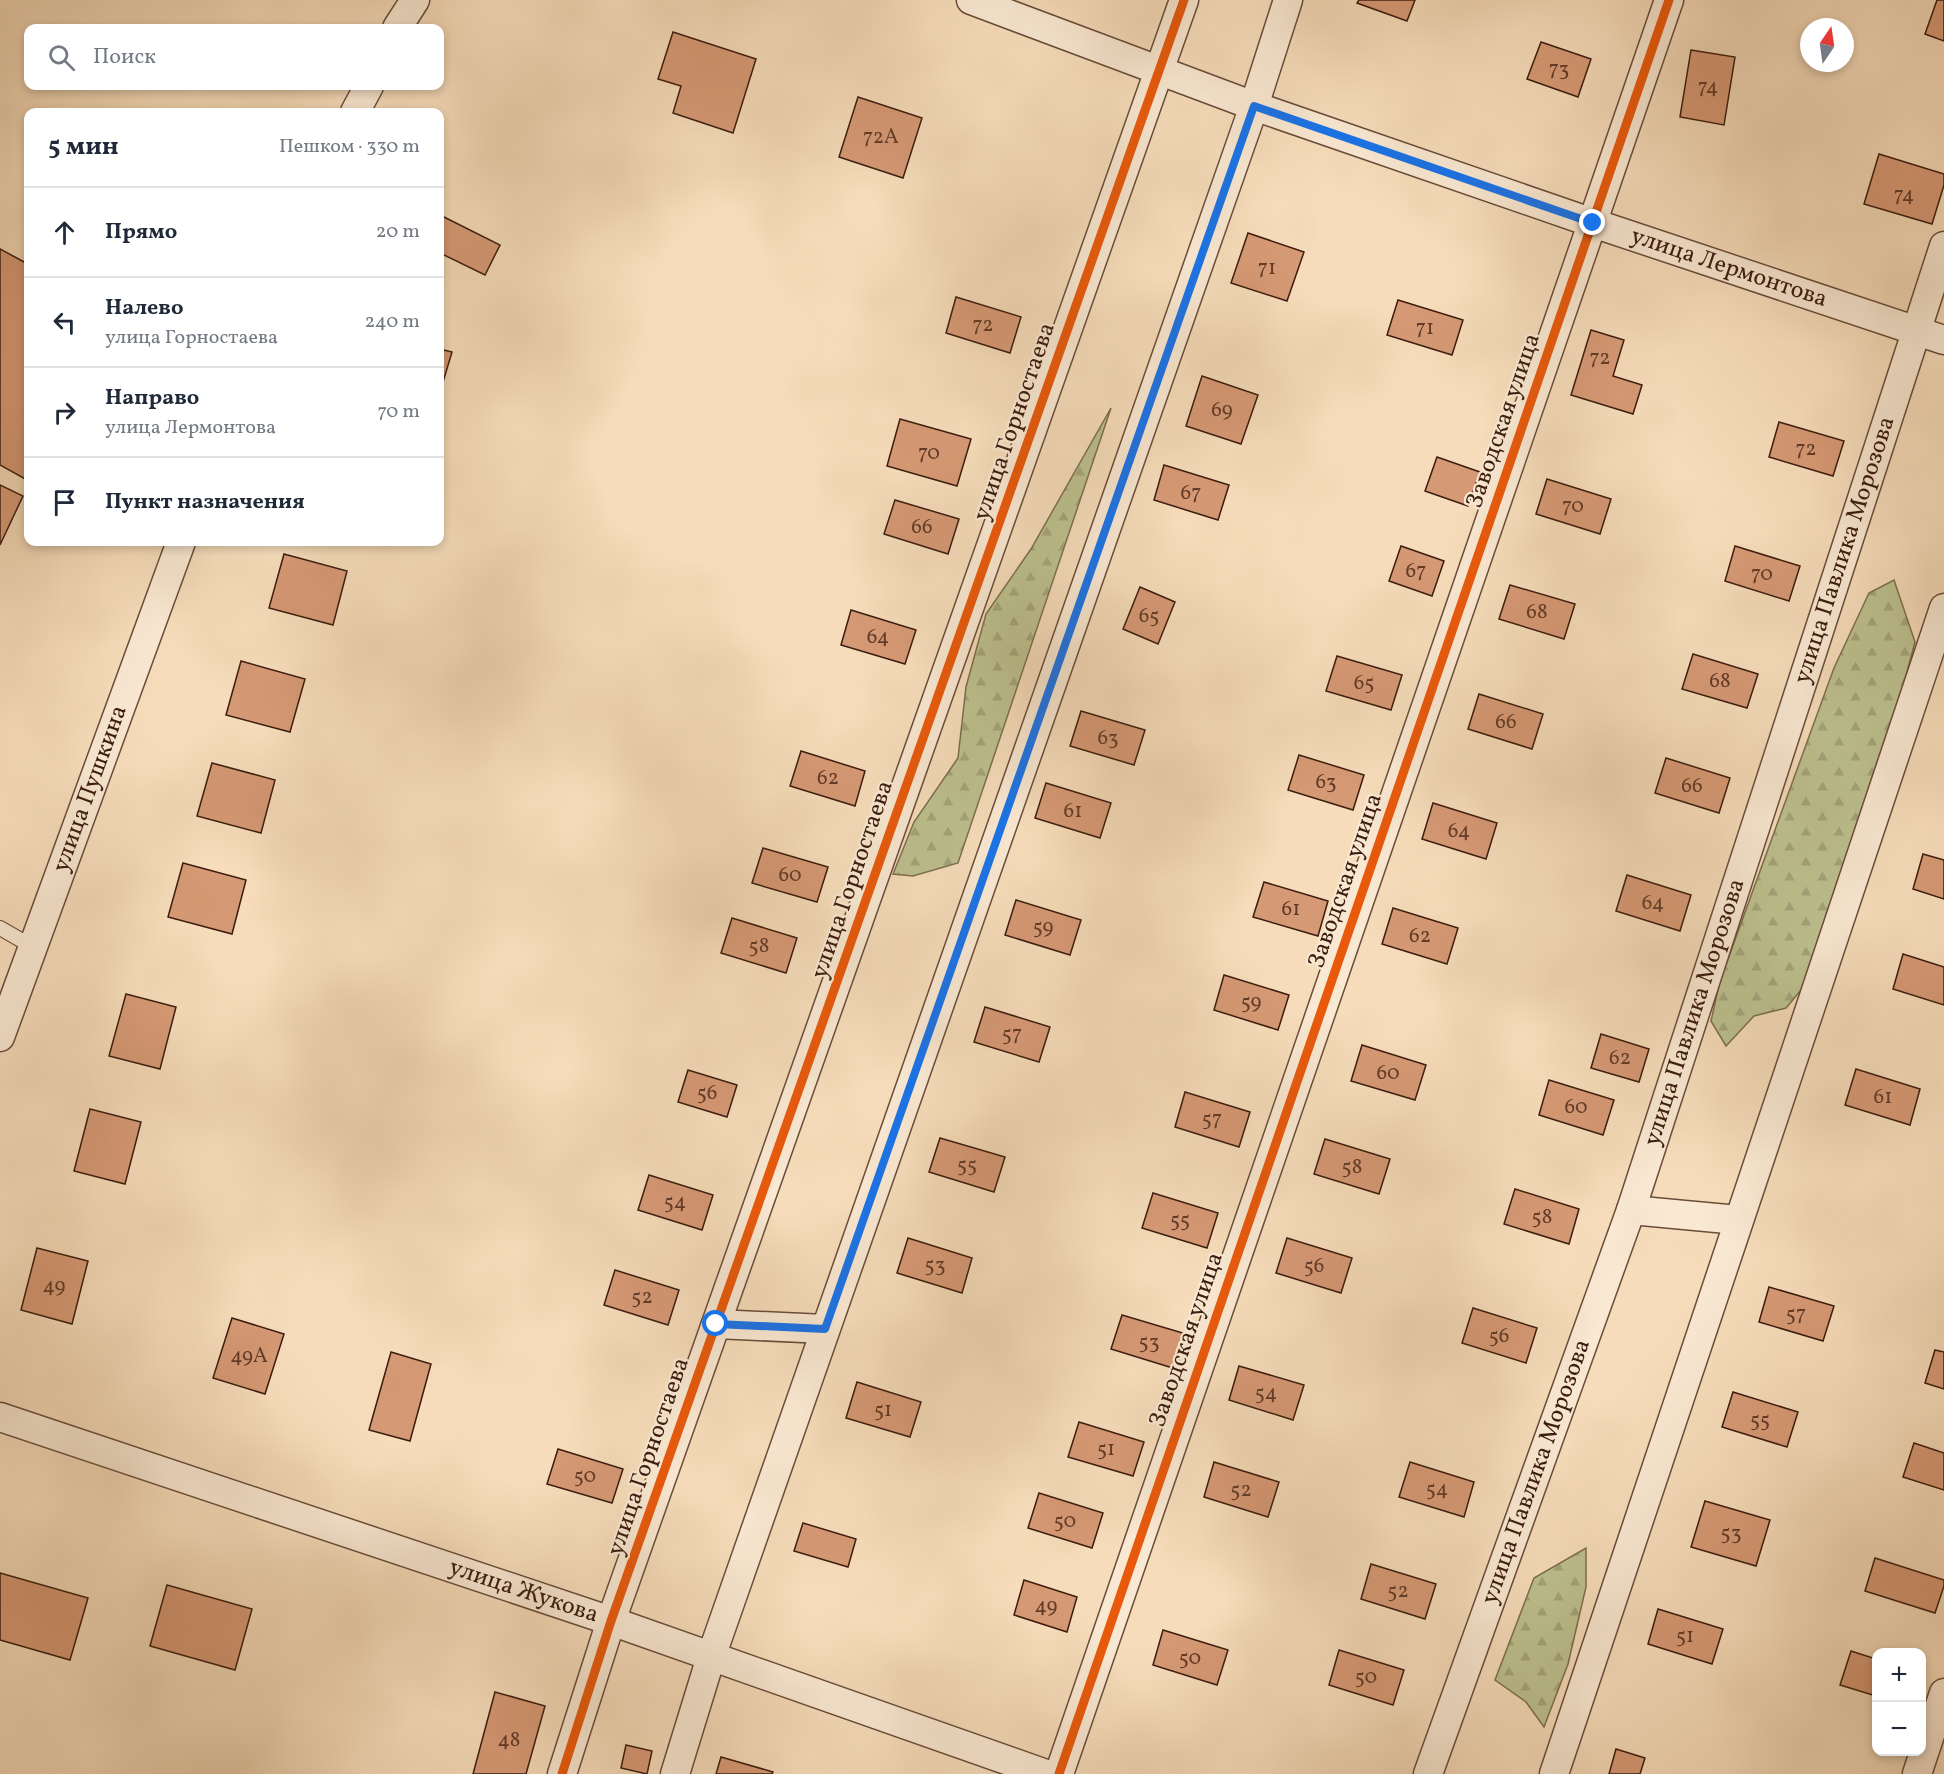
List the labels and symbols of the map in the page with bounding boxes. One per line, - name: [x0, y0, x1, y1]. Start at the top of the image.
- north arrow: [1800, 18, 1854, 72]
- house number: 73: [1549, 55, 1569, 84]
- house number: 74: [1698, 73, 1718, 102]
- house number: 72А: [863, 123, 899, 152]
- house number: 74: [1894, 181, 1914, 210]
- route end: [1579, 209, 1605, 235]
- street label: улица Лермонтова: [1626, 220, 1832, 317]
- house number: 71: [1258, 254, 1276, 283]
- house number: 72: [972, 311, 994, 340]
- house number: 71: [1416, 314, 1434, 343]
- street label: улица Горностаева: [965, 318, 1065, 526]
- street label: Заводская улица: [1458, 329, 1550, 513]
- house number: 72: [1589, 344, 1611, 373]
- house number: 69: [1211, 396, 1233, 425]
- street label: улица Павлика Морозова: [1786, 412, 1905, 688]
- house number: 72: [1795, 435, 1817, 464]
- house number: 70: [918, 439, 940, 468]
- house number: 67: [1181, 479, 1201, 508]
- house number: 70: [1562, 492, 1584, 521]
- house number: 66: [911, 513, 933, 542]
- house number: 67: [1406, 557, 1426, 586]
- house number: 70: [1751, 560, 1773, 589]
- house number: 68: [1526, 598, 1548, 627]
- house number: 65: [1139, 602, 1159, 631]
- house number: 64: [867, 623, 889, 652]
- house number: 68: [1709, 667, 1731, 696]
- house number: 65: [1354, 669, 1374, 698]
- street label: улица Пушкина: [45, 701, 137, 877]
- house number: 66: [1495, 708, 1517, 737]
- house number: 63: [1097, 724, 1119, 753]
- house number: 62: [817, 764, 839, 793]
- house number: 63: [1315, 768, 1337, 797]
- house number: 66: [1681, 772, 1703, 801]
- street label: улица Горностаева: [803, 776, 903, 984]
- street label: Заводская улица: [1300, 789, 1392, 973]
- house number: 61: [1064, 797, 1082, 826]
- house number: 64: [1448, 817, 1470, 846]
- house number: 60: [778, 861, 802, 890]
- street label: улица Павлика Морозова: [1636, 874, 1754, 1151]
- house number: 64: [1642, 889, 1664, 918]
- house number: 61: [1282, 895, 1300, 924]
- house number: 59: [1033, 913, 1053, 942]
- house number: 62: [1409, 922, 1431, 951]
- house number: 58: [749, 932, 769, 961]
- house number: 59: [1241, 988, 1261, 1017]
- house number: 57: [1002, 1020, 1022, 1049]
- house number: 62: [1609, 1044, 1631, 1073]
- house number: 60: [1376, 1059, 1400, 1088]
- house number: 56: [697, 1079, 717, 1108]
- house number: 61: [1874, 1083, 1892, 1112]
- house number: 60: [1564, 1093, 1588, 1122]
- house number: 57: [1202, 1105, 1222, 1134]
- house number: 55: [957, 1151, 977, 1180]
- house number: 58: [1342, 1153, 1362, 1182]
- house number: 54: [664, 1188, 686, 1217]
- house number: 58: [1532, 1203, 1552, 1232]
- house number: 55: [1170, 1206, 1190, 1235]
- street label: Заводская улица: [1141, 1248, 1233, 1432]
- house number: 53: [925, 1251, 945, 1280]
- house number: 56: [1304, 1252, 1324, 1281]
- house number: 49: [43, 1272, 66, 1301]
- house number: 52: [631, 1283, 653, 1312]
- house number: 57: [1786, 1300, 1806, 1329]
- route start: [702, 1310, 728, 1336]
- house number: 56: [1489, 1322, 1509, 1351]
- house number: 53: [1139, 1328, 1159, 1357]
- street label: улица Павлика Морозова: [1473, 1335, 1600, 1609]
- house number: 49А: [230, 1342, 268, 1371]
- street label: улица Горностаева: [599, 1353, 699, 1561]
- house number: 54: [1255, 1379, 1277, 1408]
- house number: 51: [874, 1396, 892, 1425]
- house number: 55: [1750, 1406, 1770, 1435]
- house number: 51: [1097, 1435, 1115, 1464]
- house number: 50: [574, 1462, 596, 1491]
- house number: 54: [1426, 1475, 1448, 1504]
- house number: 52: [1230, 1476, 1252, 1505]
- house number: 50: [1054, 1507, 1076, 1536]
- house number: 53: [1721, 1519, 1741, 1548]
- street label: улица Жукова: [444, 1551, 603, 1633]
- house number: 52: [1387, 1577, 1409, 1606]
- house number: 49: [1035, 1592, 1058, 1621]
- house number: 51: [1676, 1622, 1694, 1651]
- house number: 50: [1179, 1644, 1201, 1673]
- house number: 50: [1355, 1663, 1377, 1692]
- house number: 48: [498, 1726, 520, 1755]

